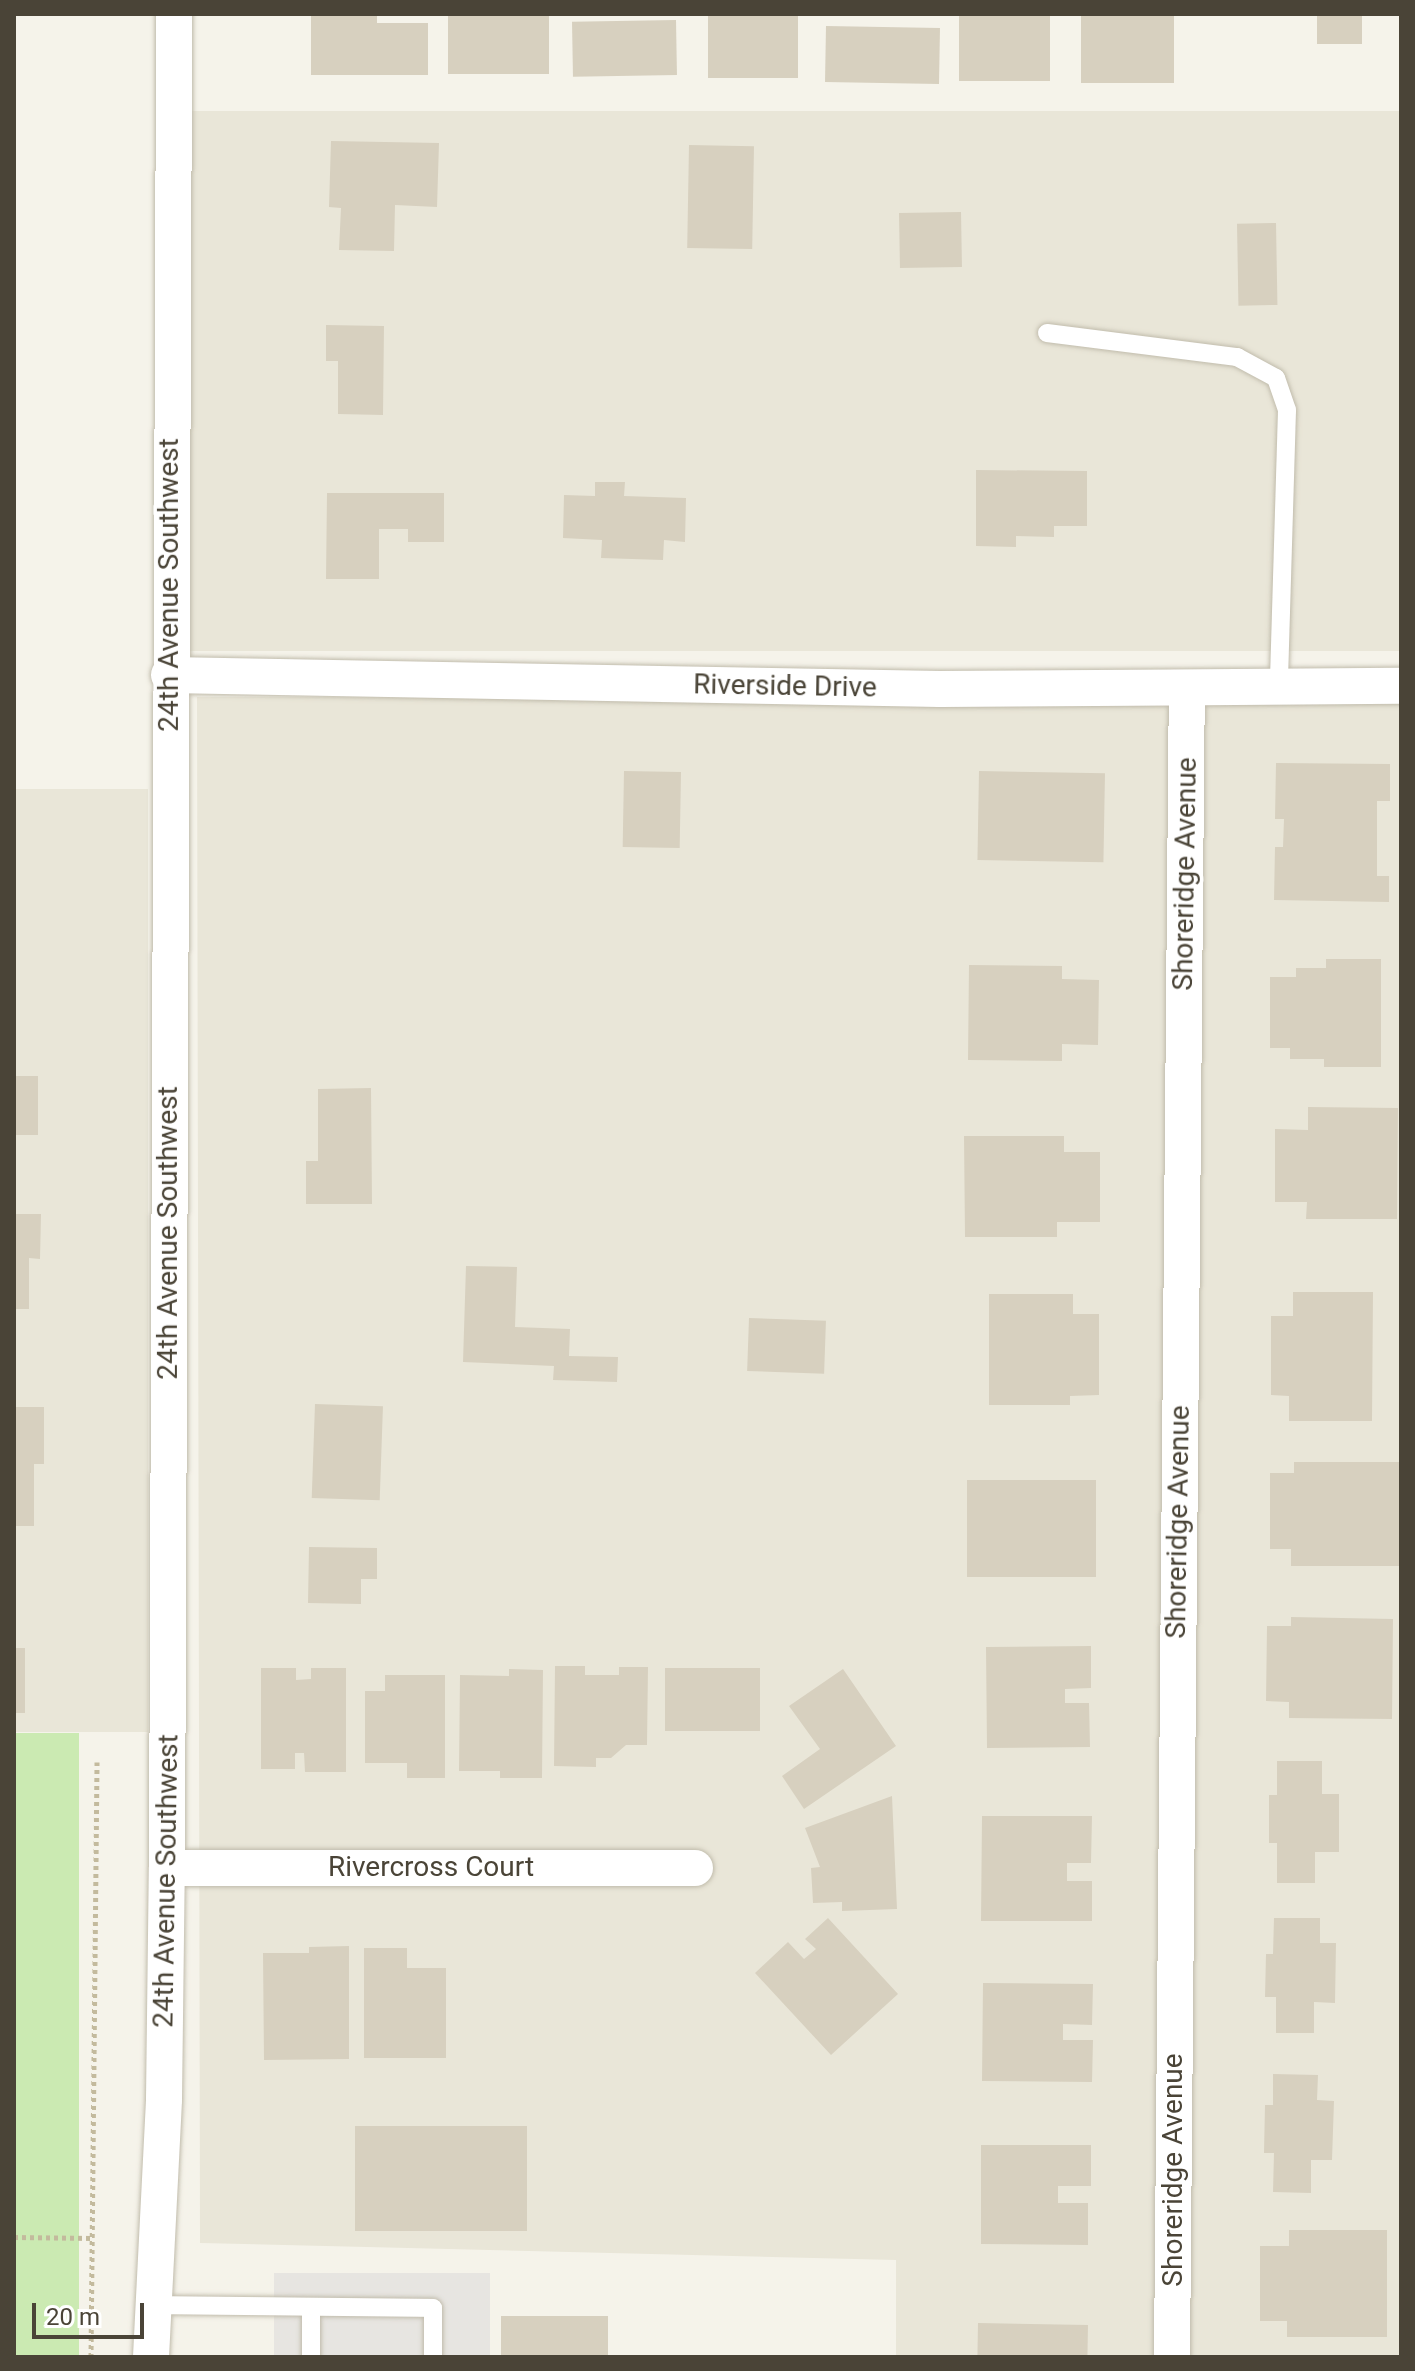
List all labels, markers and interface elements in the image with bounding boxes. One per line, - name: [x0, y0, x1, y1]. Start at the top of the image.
- street label: 24th Avenue Southwest: [152, 438, 186, 732]
- street label: Riverside Drive: [693, 668, 877, 704]
- street label: Shoreridge Avenue: [1166, 757, 1204, 991]
- street label: 24th Avenue Southwest: [151, 1086, 185, 1380]
- street label: Shoreridge Avenue: [1159, 1405, 1197, 1639]
- street label: 24th Avenue Southwest: [147, 1734, 185, 2028]
- street label: Rivercross Court: [328, 1850, 534, 1884]
- street label: Shoreridge Avenue: [1156, 2053, 1190, 2287]
- scale bar: [36, 2287, 148, 2337]
- text: 20 m: [46, 2303, 100, 2331]

